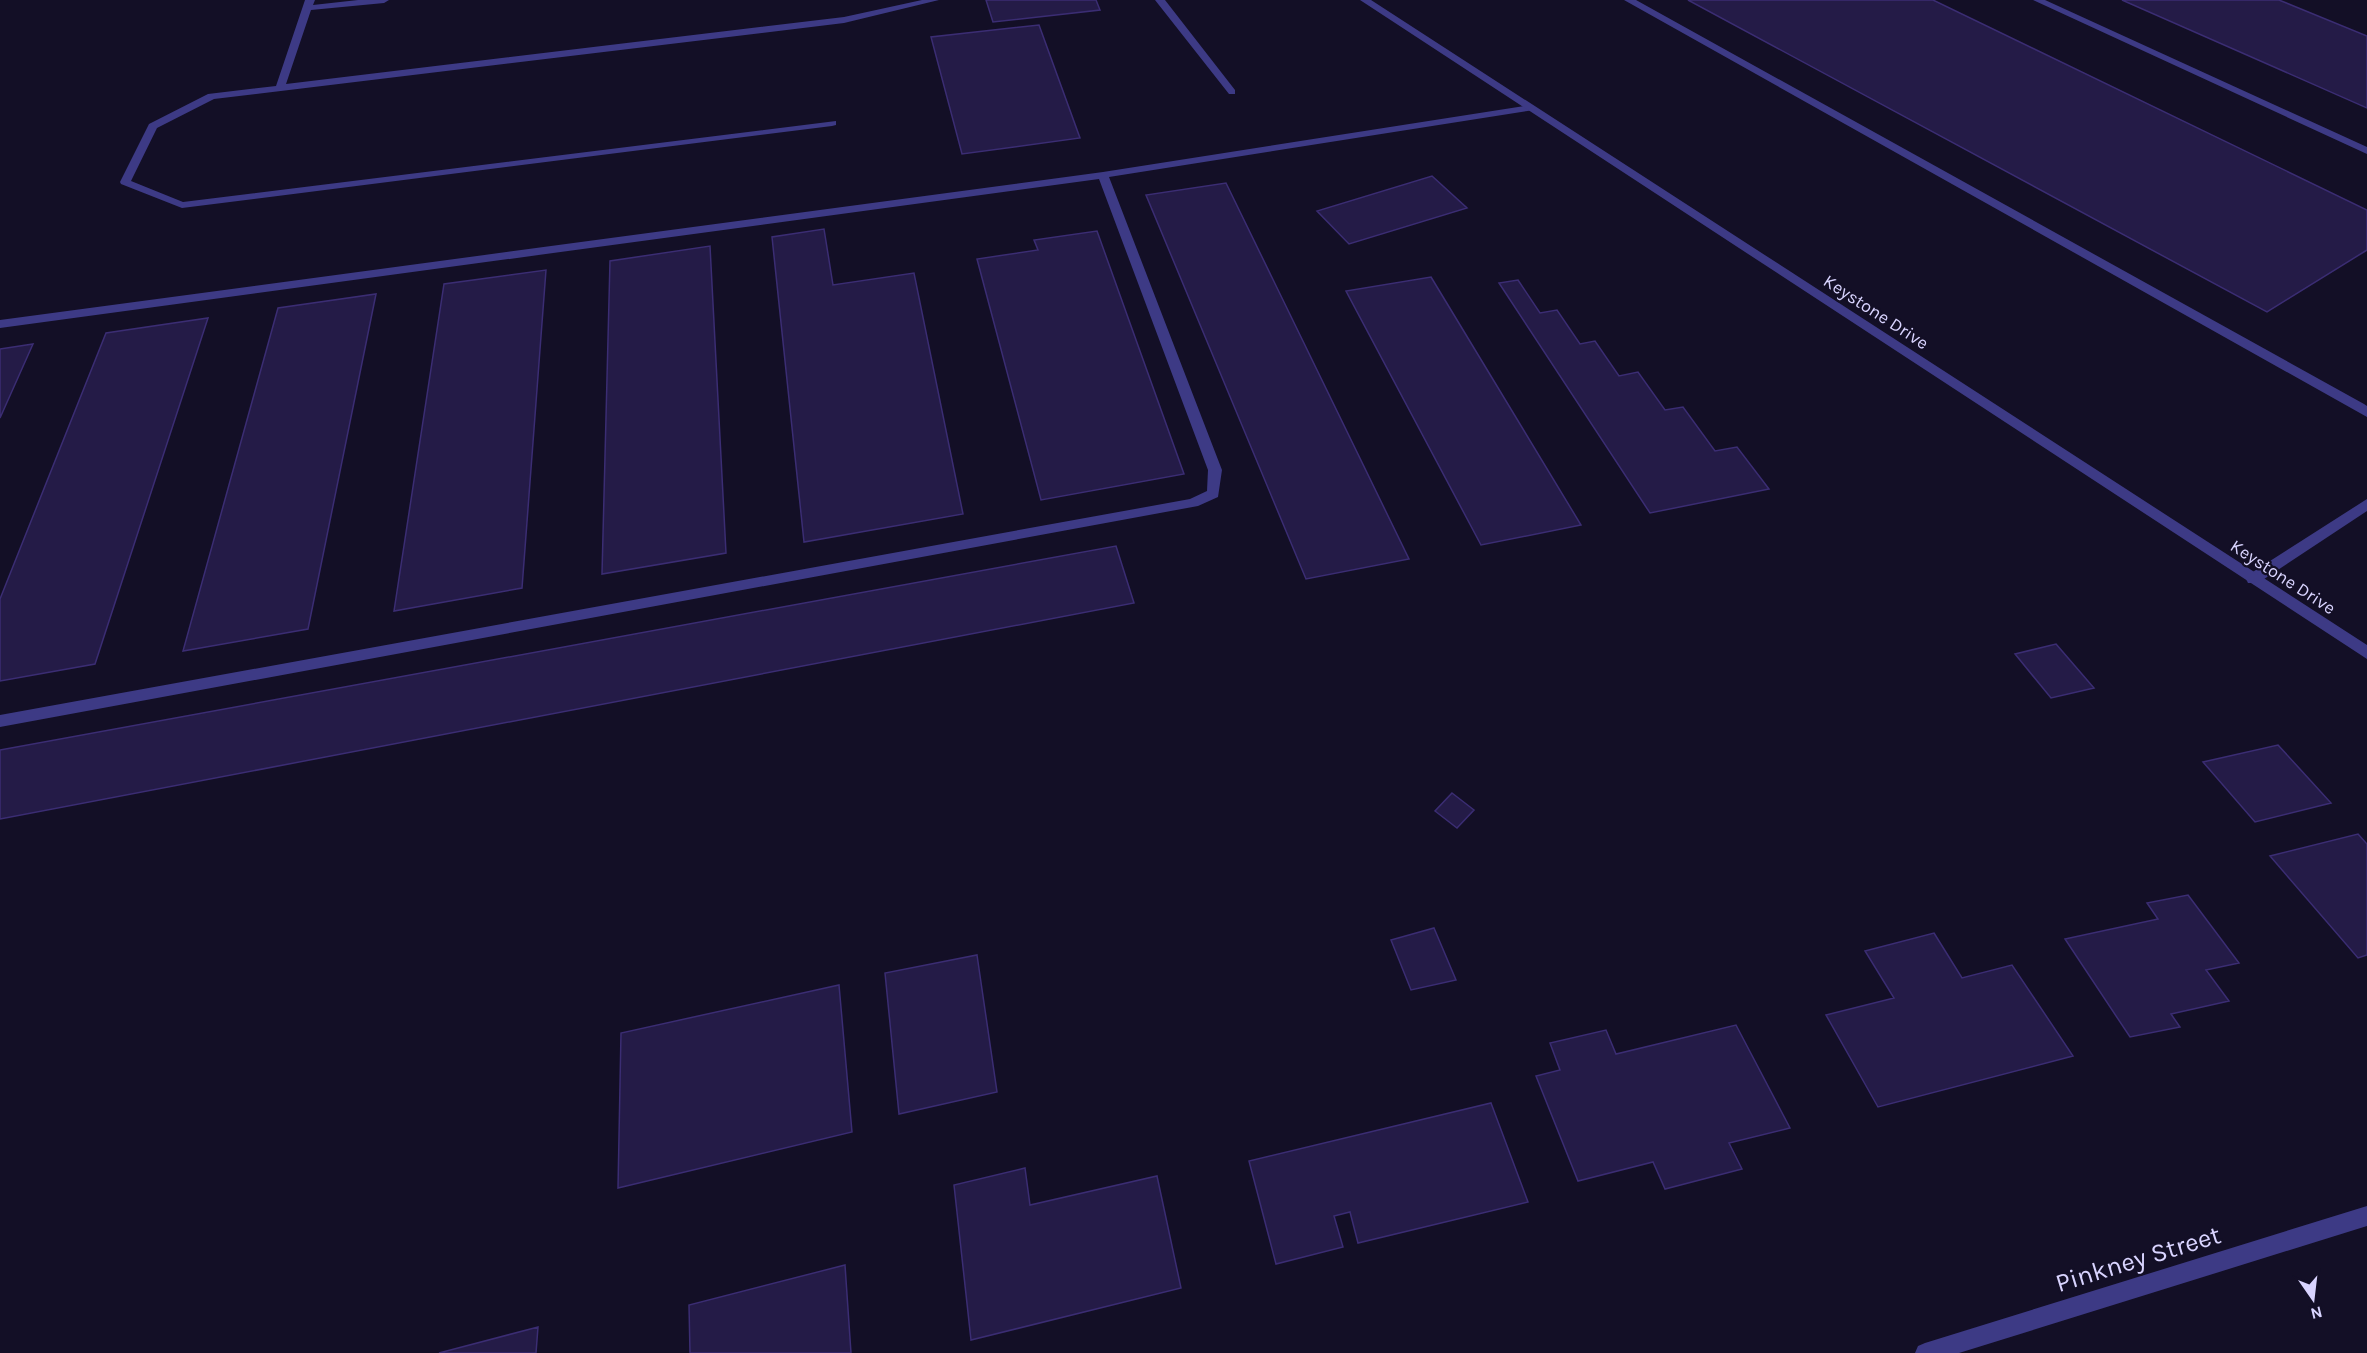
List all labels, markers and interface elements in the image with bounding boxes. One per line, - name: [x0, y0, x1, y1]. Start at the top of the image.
- street label: Keystone Drive: [1819, 270, 1933, 354]
- street label: Keystone Drive: [2226, 535, 2340, 619]
- street label: Pinkney Street: [2052, 1219, 2225, 1299]
- north arrow: [2283, 1269, 2343, 1329]
- text: N: [2309, 1302, 2324, 1324]

